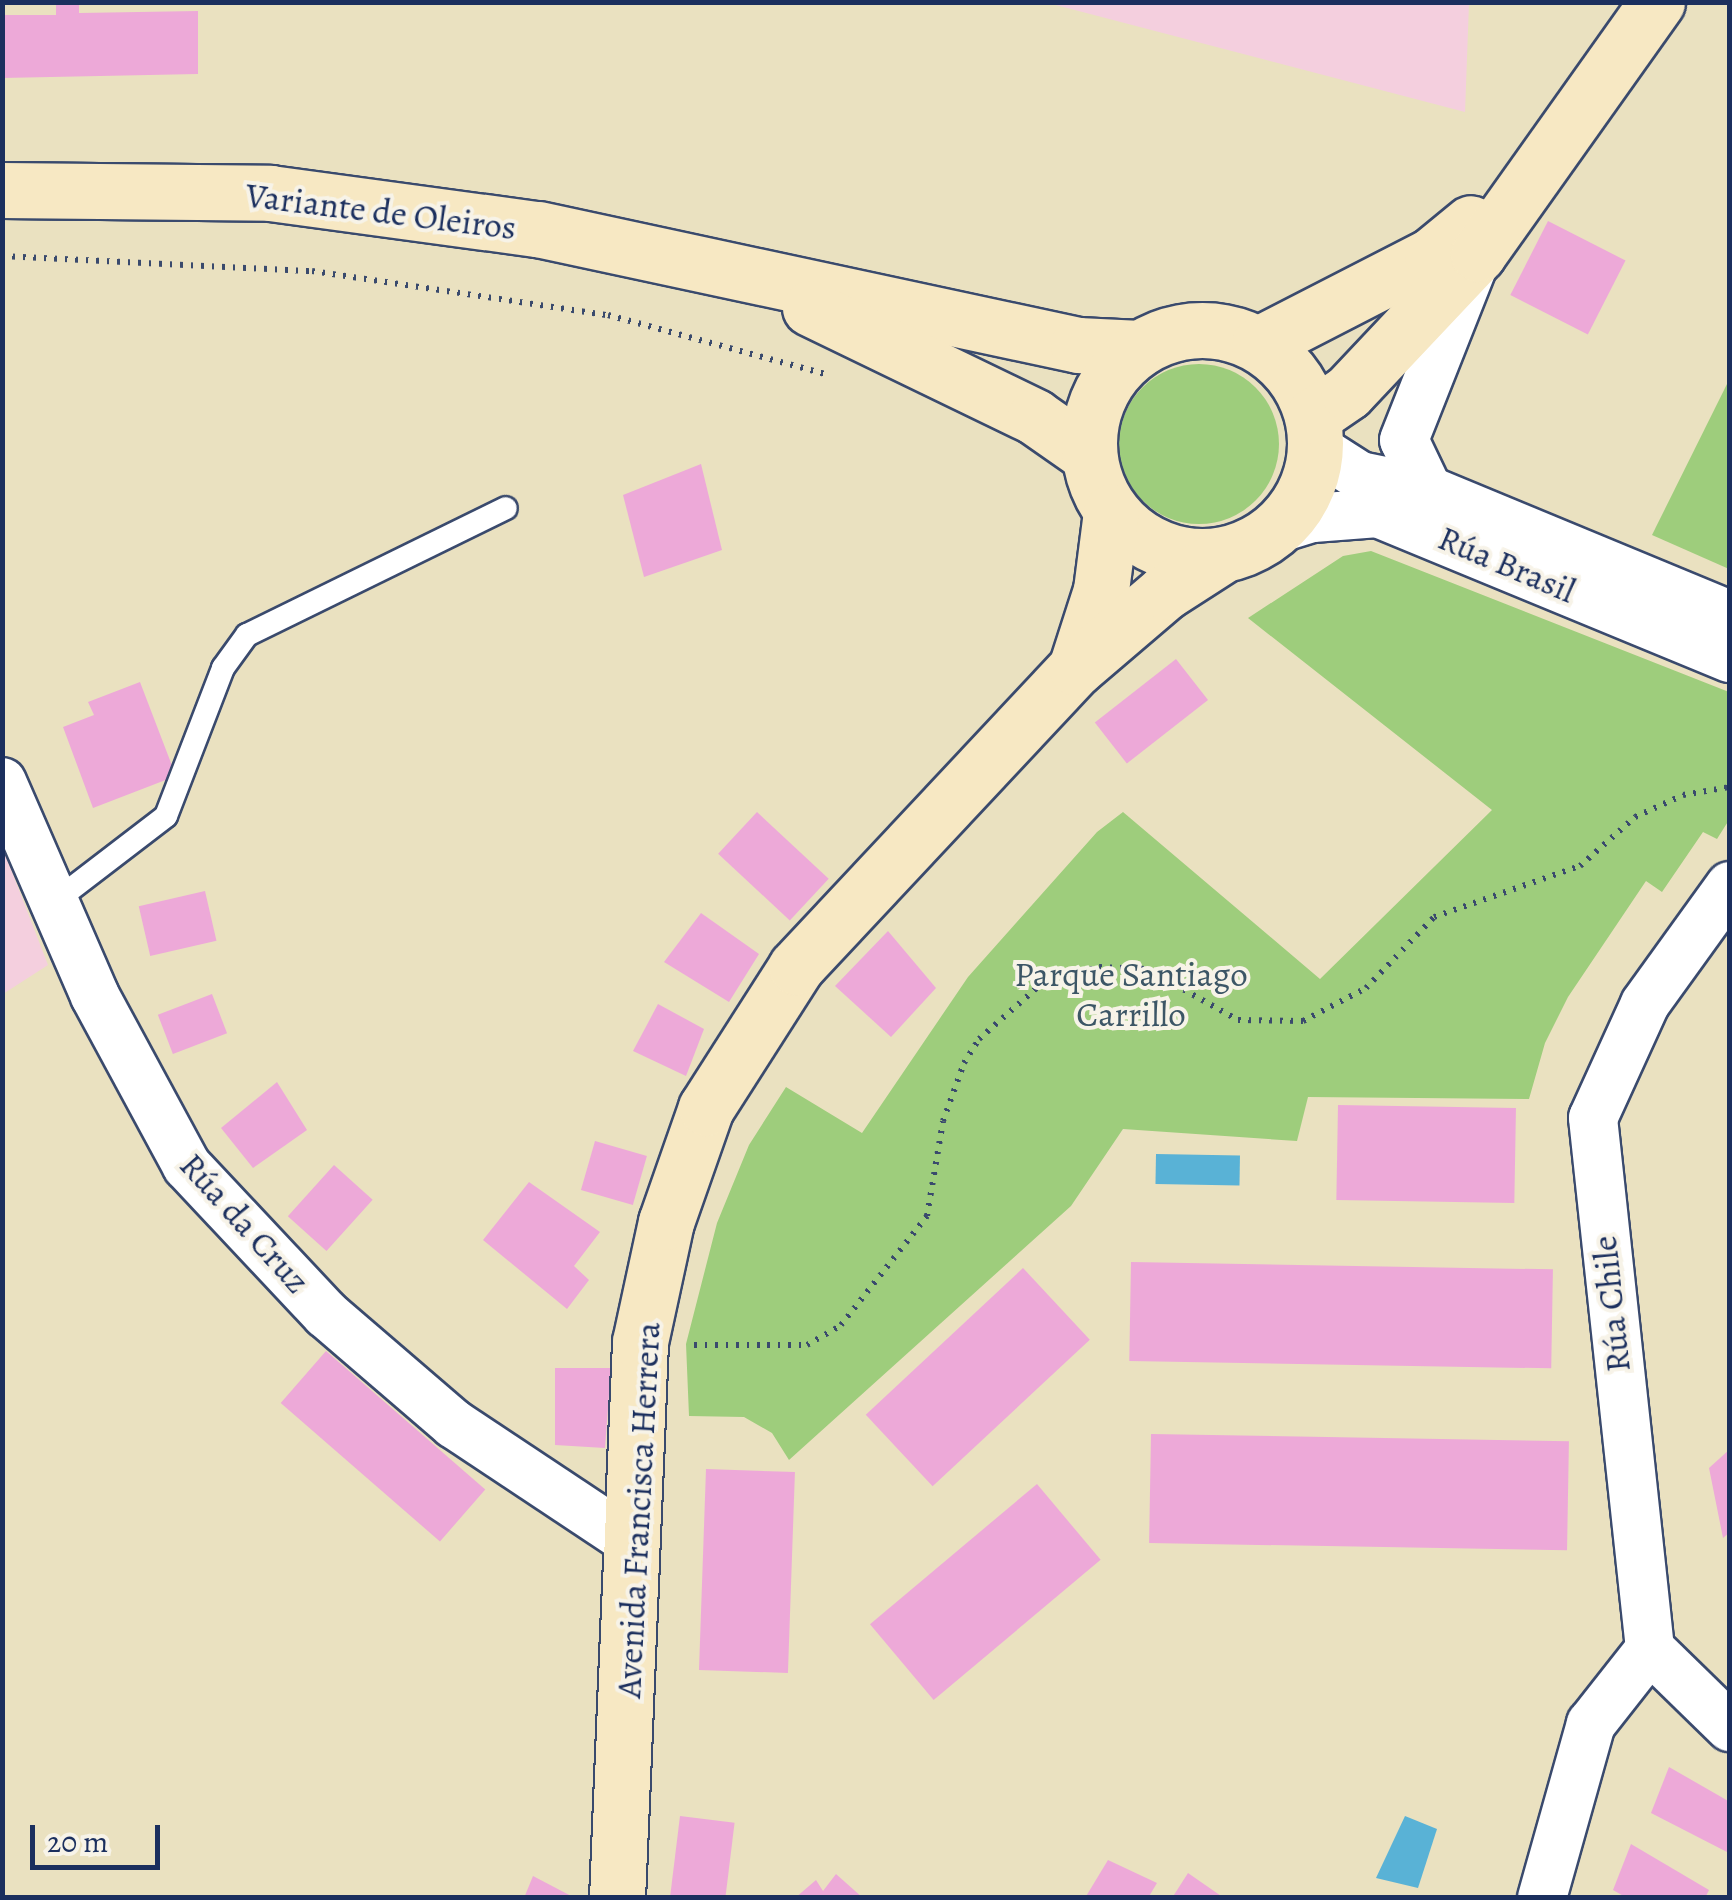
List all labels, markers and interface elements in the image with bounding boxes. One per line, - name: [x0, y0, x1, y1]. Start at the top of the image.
- street label: Variante de Oleiros: [243, 174, 519, 248]
- street label: Rúa Brasil: [1432, 516, 1582, 612]
- park label: Parque Santiago Carrillo: [1014, 953, 1248, 1035]
- street label: Rúa da Cruz: [171, 1144, 319, 1302]
- street label: Rúa Chile: [1583, 1234, 1639, 1374]
- street label: Avenida Francisca Herrera: [607, 1321, 669, 1699]
- scale bar: [35, 1805, 165, 1867]
- text: 20 m: [47, 1822, 108, 1862]

